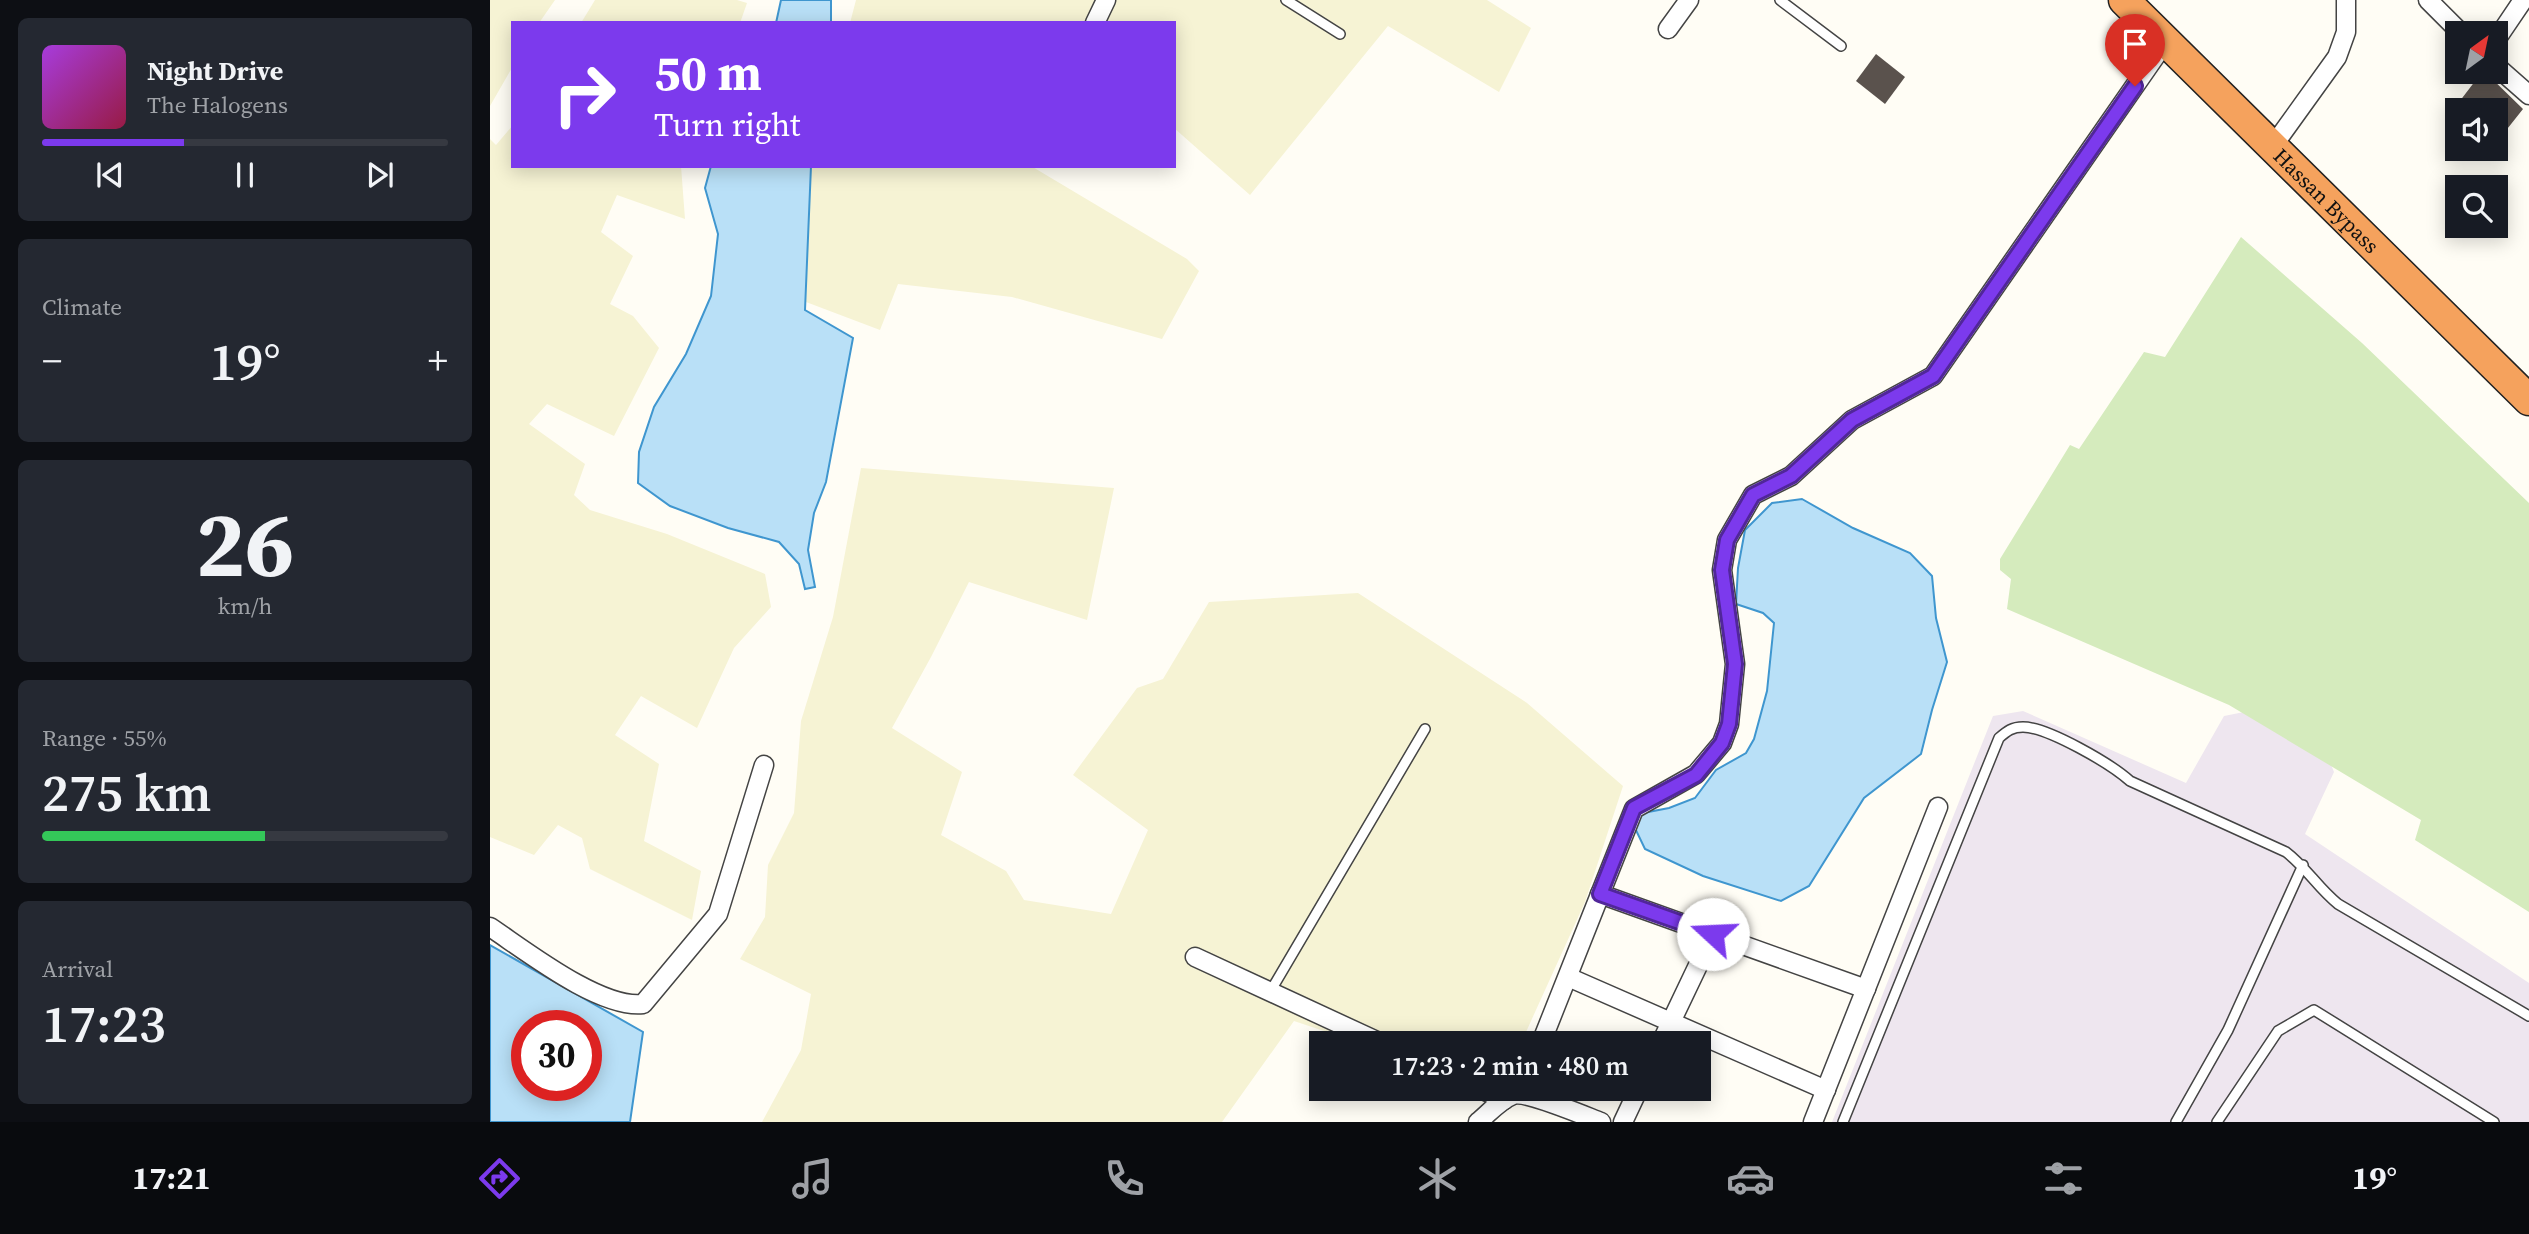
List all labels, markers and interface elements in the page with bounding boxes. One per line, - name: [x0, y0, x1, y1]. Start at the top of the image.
- pin: [2105, 14, 2165, 86]
- north arrow: [2445, 21, 2508, 84]
- map controls: [2445, 21, 2508, 238]
- icon: arrive: [2116, 25, 2154, 63]
- text: 50 m: [654, 39, 762, 106]
- icon: right: [539, 49, 630, 140]
- text: Night Drive: [147, 53, 283, 89]
- text: The Halogens: [147, 89, 288, 121]
- button: sound: [2445, 98, 2508, 161]
- text: Turn right: [654, 103, 800, 147]
- street label: Hassan Bypass: [2267, 141, 2386, 259]
- icon: previous: [91, 156, 129, 194]
- icon: pause: [226, 156, 264, 194]
- icon: next: [361, 156, 399, 194]
- button: search: [2445, 175, 2508, 238]
- text: Climate: [42, 291, 122, 323]
- text: 19°: [209, 326, 281, 397]
- text: −: [42, 335, 62, 387]
- text: +: [428, 335, 448, 387]
- text: 26: [196, 482, 294, 606]
- text: km/h: [218, 590, 272, 622]
- text: Range · 55%: [42, 722, 167, 754]
- text: 275 km: [42, 757, 211, 828]
- position arrow: [1676, 897, 1750, 971]
- text: Arrival: [42, 953, 113, 985]
- text: 17:23: [42, 988, 166, 1059]
- speed limit sign: 30: [511, 1010, 602, 1101]
- text: 17:23 · 2 min · 480 m: [1391, 1048, 1629, 1084]
- icon: directions: [475, 1154, 524, 1203]
- icon: music: [788, 1154, 837, 1203]
- icon: phone: [1100, 1154, 1149, 1203]
- icon: climate: [1413, 1154, 1462, 1203]
- icon: car: [1726, 1154, 1775, 1203]
- icon: filters: [2039, 1154, 2088, 1203]
- text: 17:21: [132, 1156, 211, 1200]
- text: 19°: [2352, 1156, 2397, 1200]

